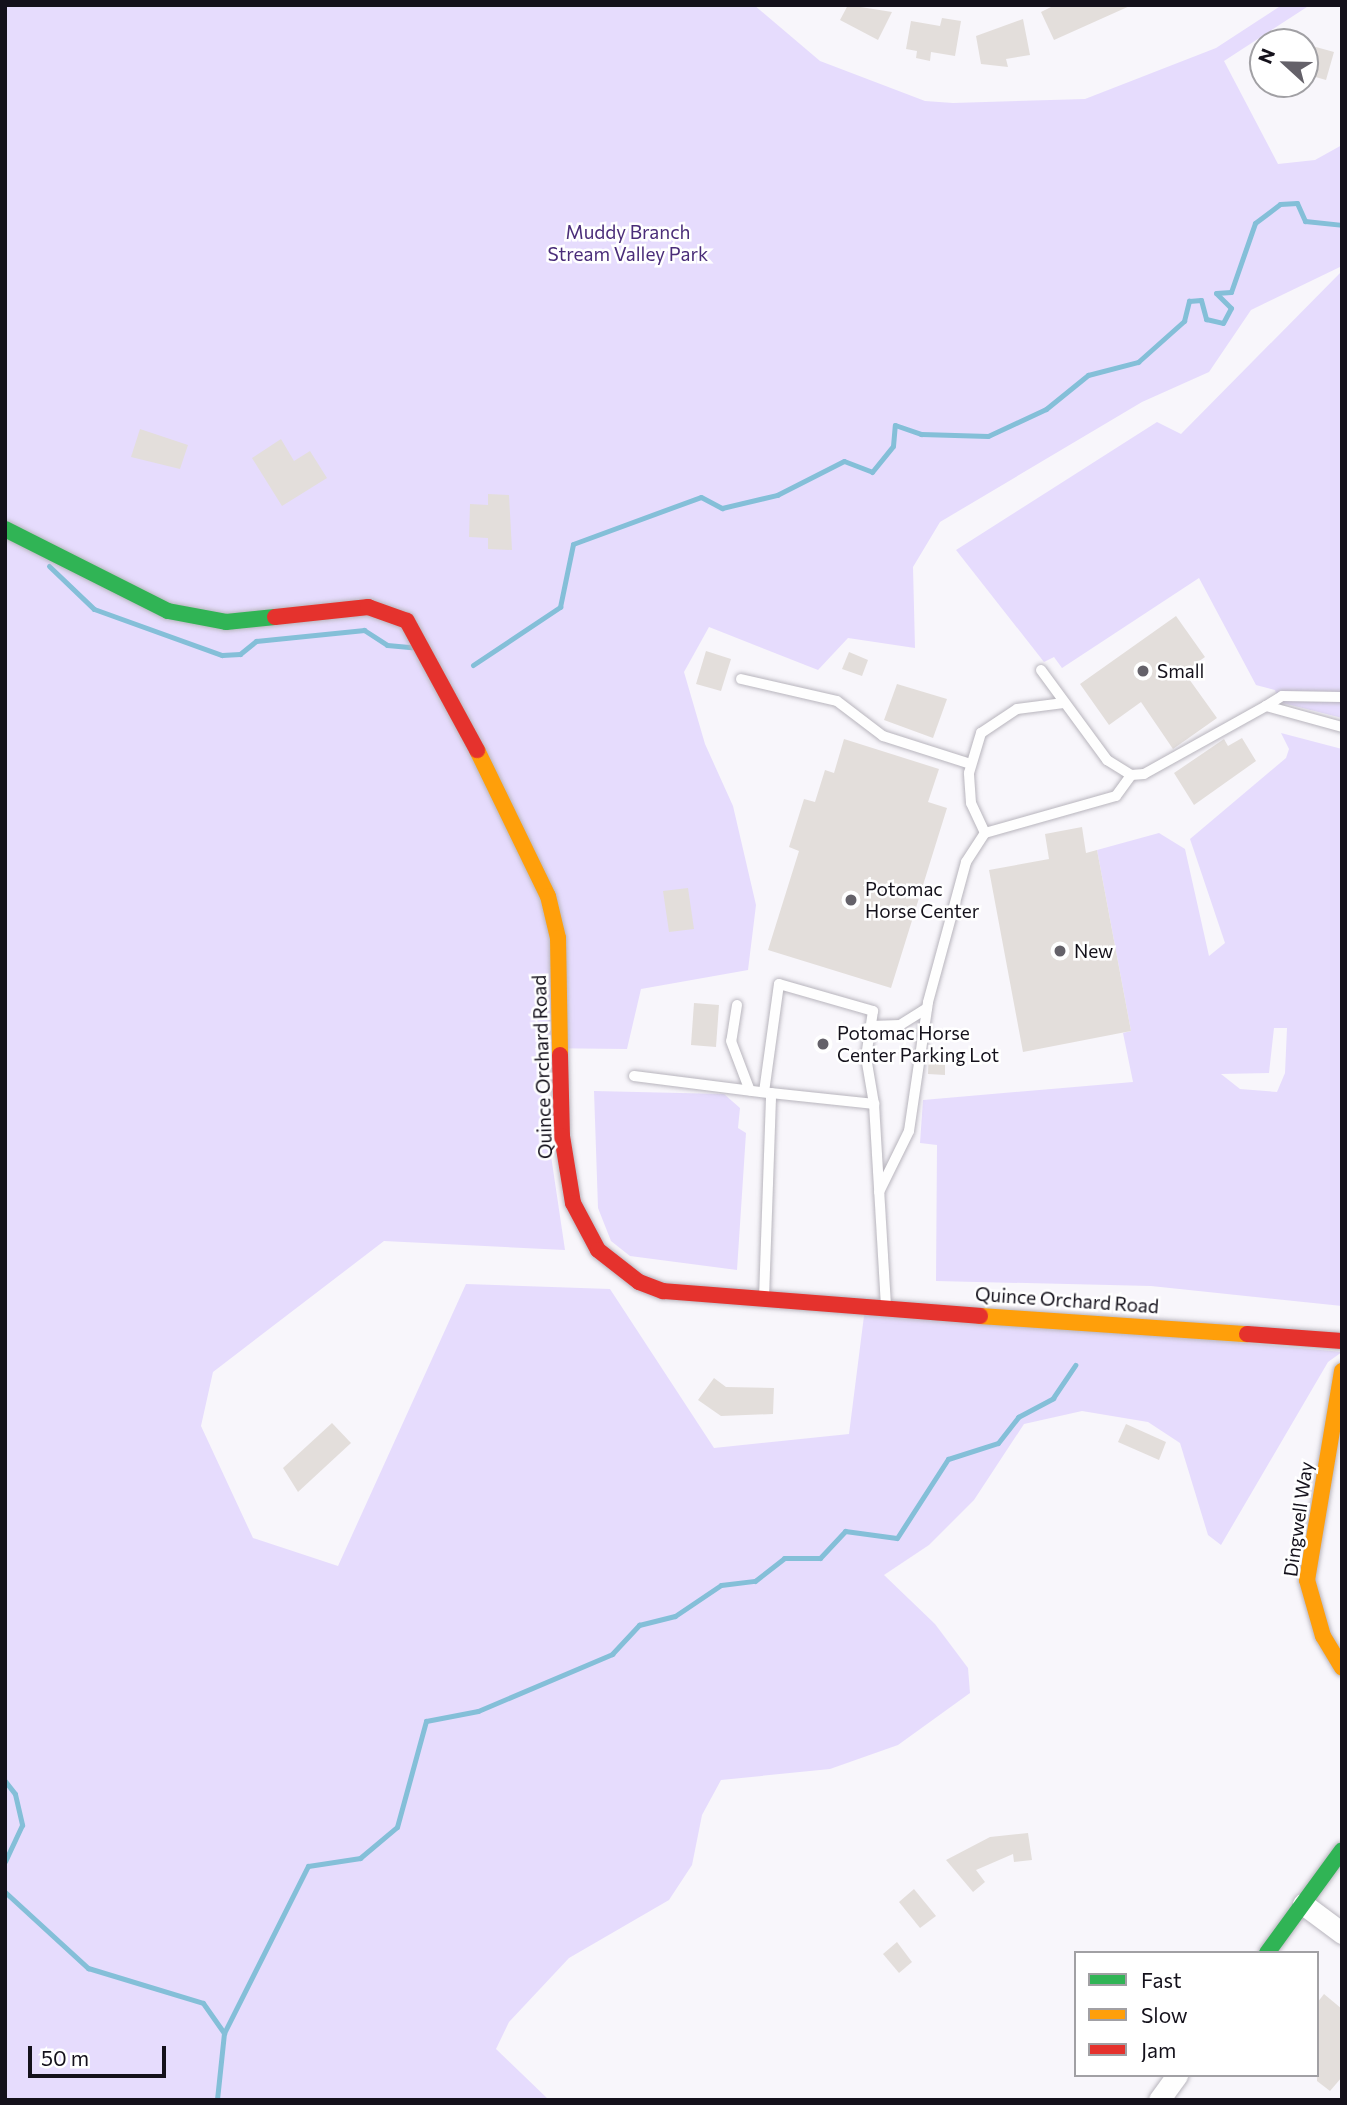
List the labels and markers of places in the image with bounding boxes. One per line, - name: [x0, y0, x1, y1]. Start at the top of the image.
- place label: Small: [1157, 660, 1204, 682]
- marker: Small: [1135, 663, 1151, 679]
- place label: Potomac Horse Center: [865, 878, 979, 922]
- marker: Potomac Horse Center: [843, 892, 859, 908]
- place label: New: [1074, 940, 1113, 962]
- marker: New: [1052, 943, 1068, 959]
- place label: Potomac Horse Center Parking Lot: [837, 1022, 999, 1066]
- marker: Potomac Horse Center Parking Lot: [815, 1036, 831, 1052]

